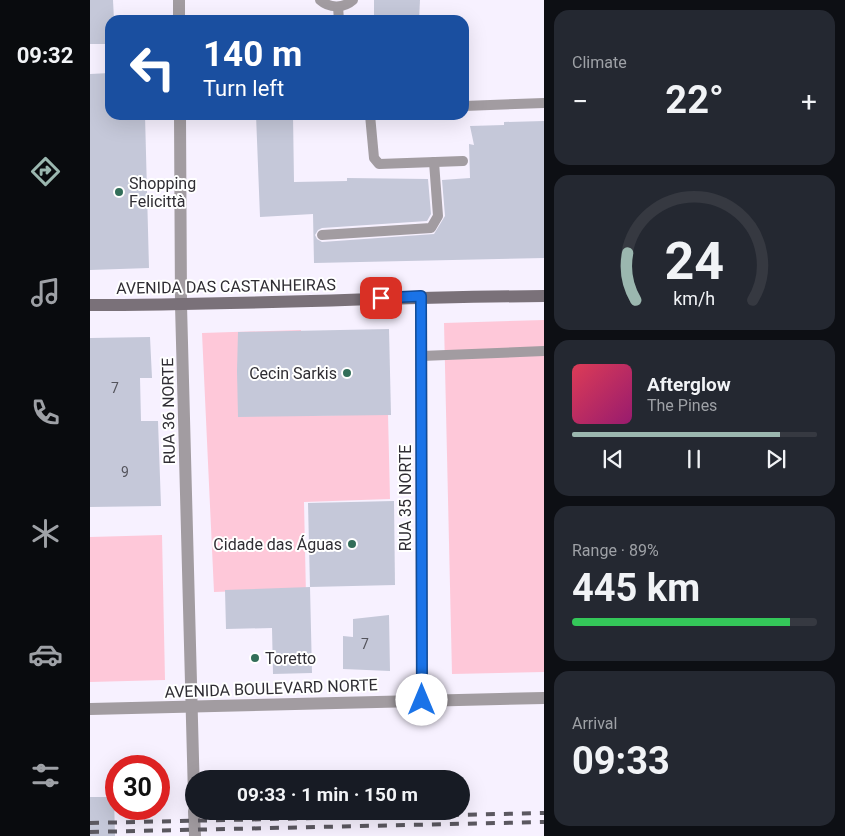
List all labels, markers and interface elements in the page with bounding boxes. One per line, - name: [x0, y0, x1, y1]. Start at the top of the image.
- text: 140 m: [203, 34, 302, 75]
- icon: left: [120, 35, 185, 100]
- text: 09:32: [17, 43, 73, 68]
- text: Climate: [572, 53, 627, 72]
- text: Turn left: [203, 76, 284, 101]
- text: 22°: [665, 78, 724, 122]
- text: −: [572, 85, 588, 118]
- text: +: [801, 85, 817, 118]
- icon: directions: [28, 154, 63, 189]
- place label: Shopping Felicittà: [129, 174, 196, 211]
- marker: Shopping Felicittà: [113, 186, 125, 198]
- text: 24: [665, 231, 724, 292]
- icon: music: [28, 275, 63, 310]
- street label: AVENIDA DAS CASTANHEIRAS: [116, 275, 336, 298]
- pin: [360, 277, 402, 319]
- icon: arrive: [367, 284, 395, 312]
- text: km/h: [674, 288, 715, 309]
- street label: RUA 36 NORTE: [158, 357, 179, 465]
- place label: Cecin Sarkis: [249, 364, 337, 383]
- marker: Cecin Sarkis: [341, 367, 353, 379]
- text: Afterglow: [647, 373, 731, 396]
- house number: 7: [111, 380, 119, 396]
- icon: phone: [28, 395, 63, 430]
- text: The Pines: [647, 396, 717, 415]
- street label: RUA 35 NORTE: [396, 445, 415, 551]
- icon: previous: [599, 445, 627, 473]
- icon: pause: [680, 445, 708, 473]
- icon: next: [762, 445, 790, 473]
- house number: 9: [121, 464, 129, 480]
- icon: climate: [28, 516, 63, 551]
- place label: Cidade das Águas: [213, 535, 342, 554]
- marker: Cidade das Águas: [346, 538, 358, 550]
- text: Range · 89%: [572, 541, 659, 560]
- text: 445 km: [572, 566, 700, 610]
- house number: 7: [361, 636, 369, 652]
- icon: car: [28, 637, 63, 672]
- place label: Toretto: [265, 649, 316, 668]
- marker: Toretto: [249, 652, 261, 664]
- position arrow: [395, 673, 447, 725]
- street label: AVENIDA BOULEVARD NORTE: [164, 675, 378, 702]
- text: Arrival: [572, 714, 617, 733]
- text: 09:33: [572, 739, 670, 783]
- speed limit sign: 30: [105, 755, 170, 820]
- icon: filters: [28, 758, 63, 793]
- text: 09:33 · 1 min · 150 m: [237, 783, 418, 806]

